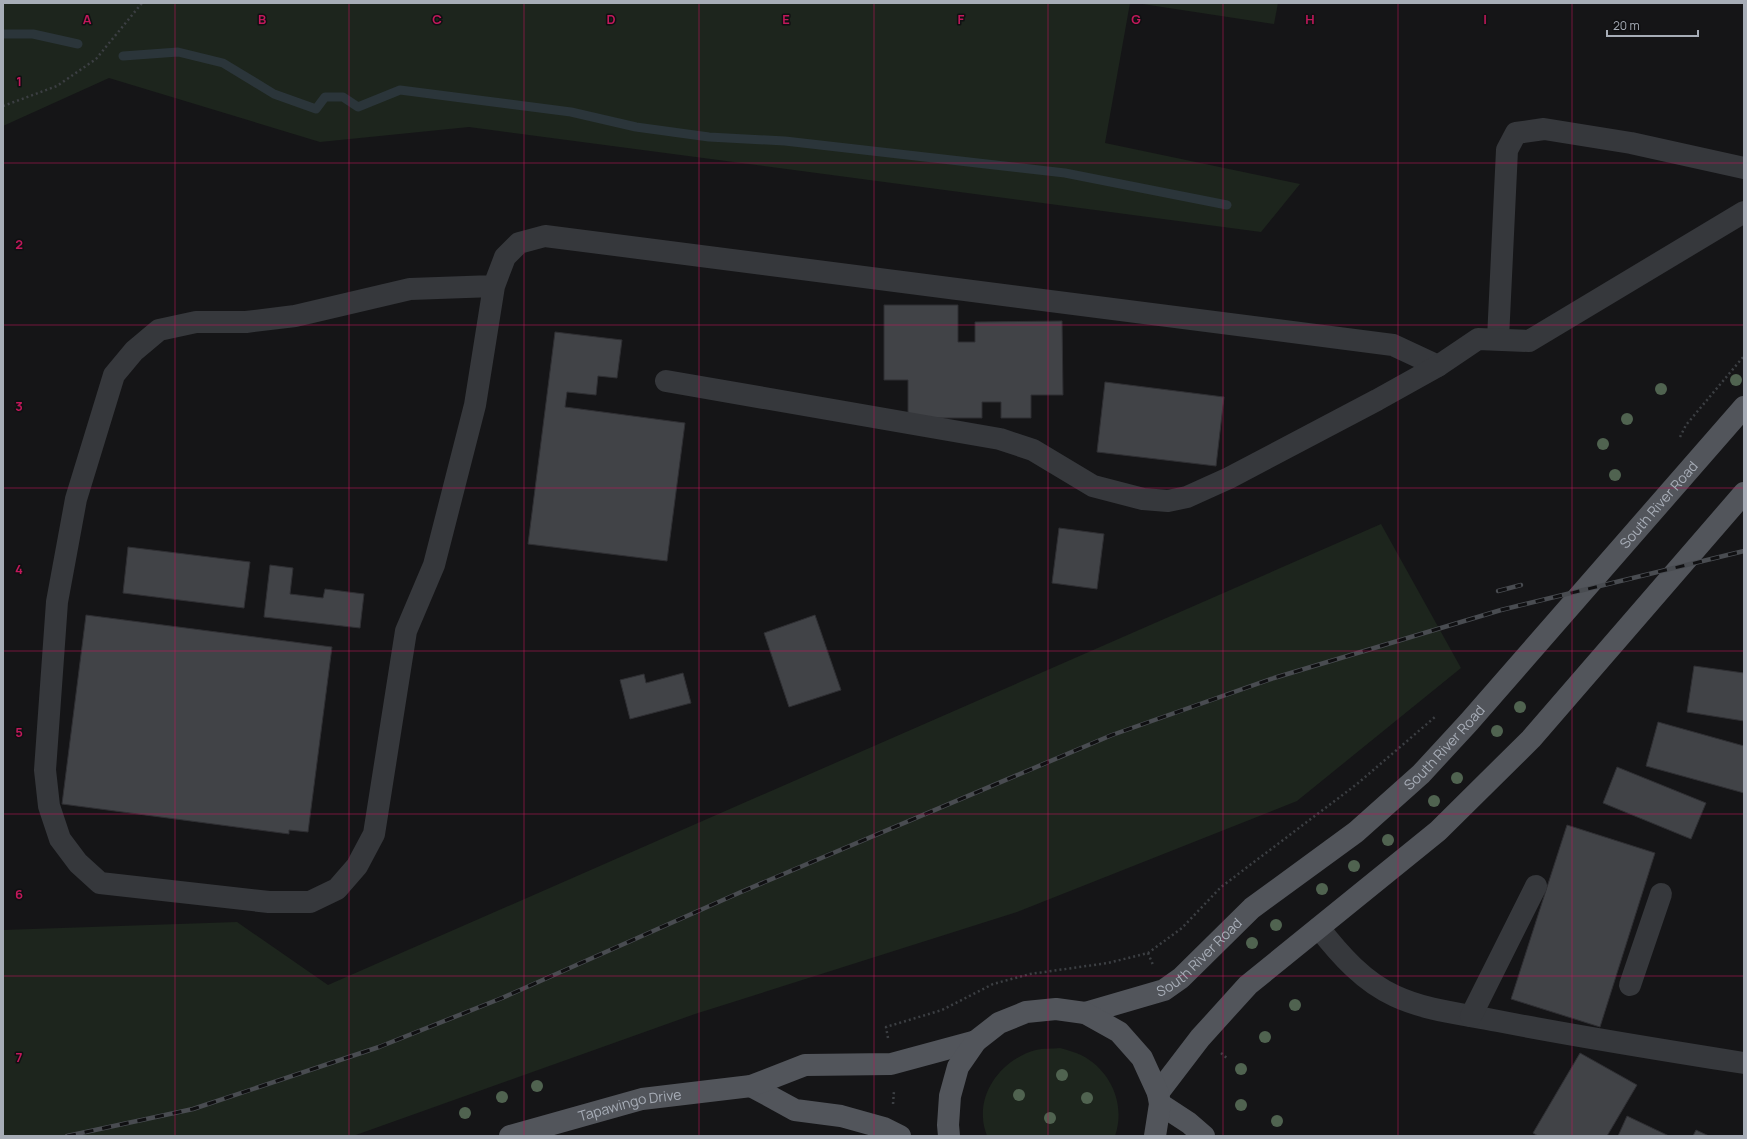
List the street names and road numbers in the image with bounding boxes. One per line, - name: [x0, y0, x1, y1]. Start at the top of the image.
- street label: South River Road: [1615, 457, 1702, 552]
- street label: South River Road: [1400, 701, 1489, 794]
- street label: South River Road: [1154, 913, 1246, 1001]
- street label: Tapawingo Drive: [576, 1084, 682, 1125]

